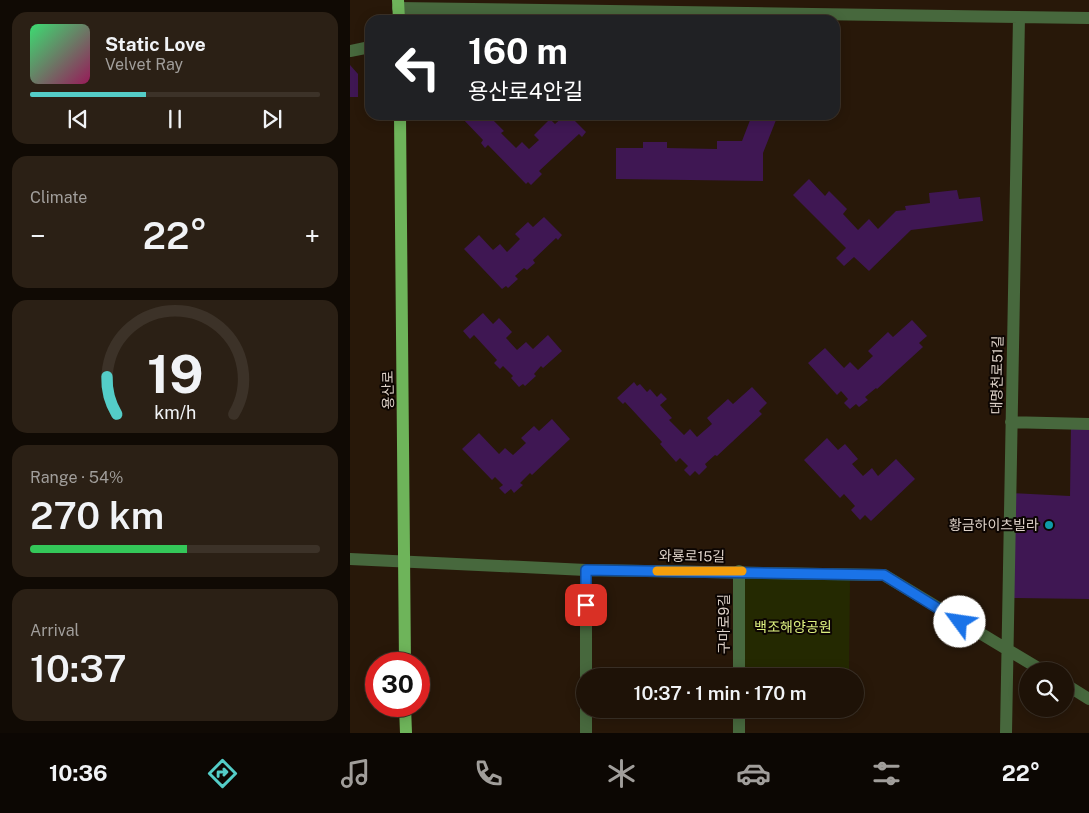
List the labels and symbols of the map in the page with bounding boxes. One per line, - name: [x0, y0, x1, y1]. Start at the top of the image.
- street label: 대명천로51길: [988, 335, 1006, 415]
- street label: 용산로: [380, 370, 396, 409]
- place label: 황금하이츠빌라: [949, 517, 1039, 533]
- marker: 황금하이츠빌라: [1043, 519, 1055, 531]
- street label: 와룡로15길: [659, 547, 725, 565]
- pin: [565, 584, 607, 626]
- street label: 구마로9길: [716, 594, 732, 654]
- position arrow: [933, 595, 985, 647]
- park label: 백조해양공원: [754, 619, 832, 635]
- speed limit sign: 30: [365, 652, 430, 717]

